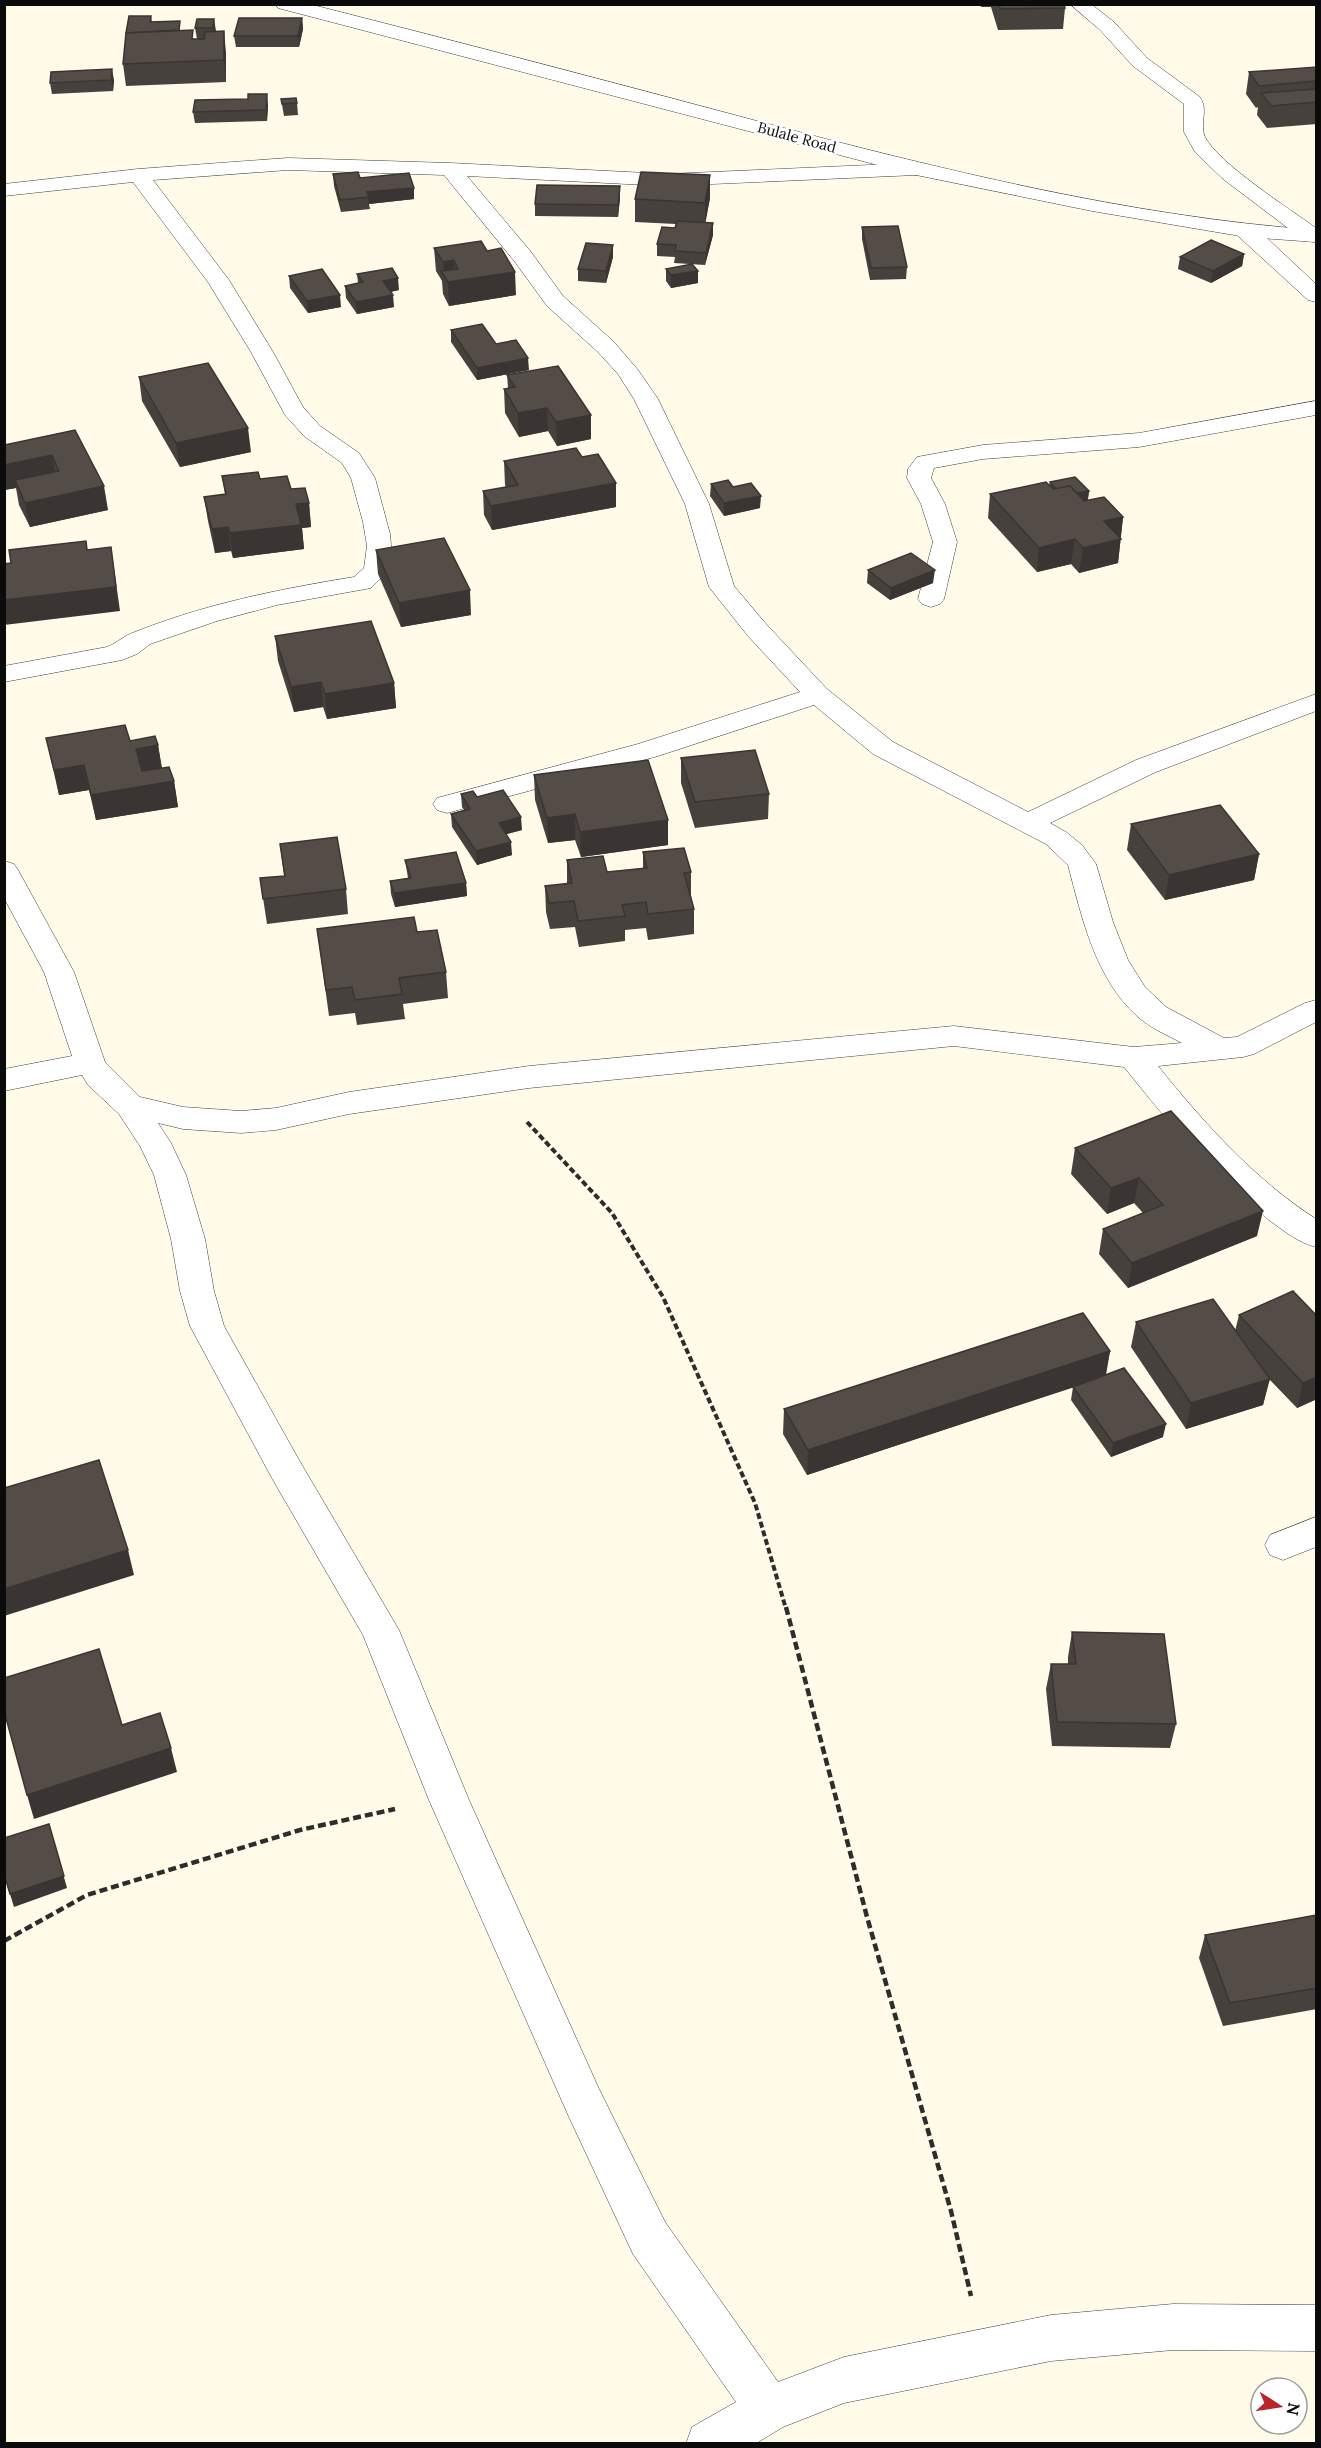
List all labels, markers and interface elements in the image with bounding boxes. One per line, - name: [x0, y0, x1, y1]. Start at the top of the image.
- street label: Bulale Road: [755, 117, 839, 157]
- north arrow: [1249, 2376, 1309, 2436]
- text: N: [1283, 2401, 1305, 2417]

